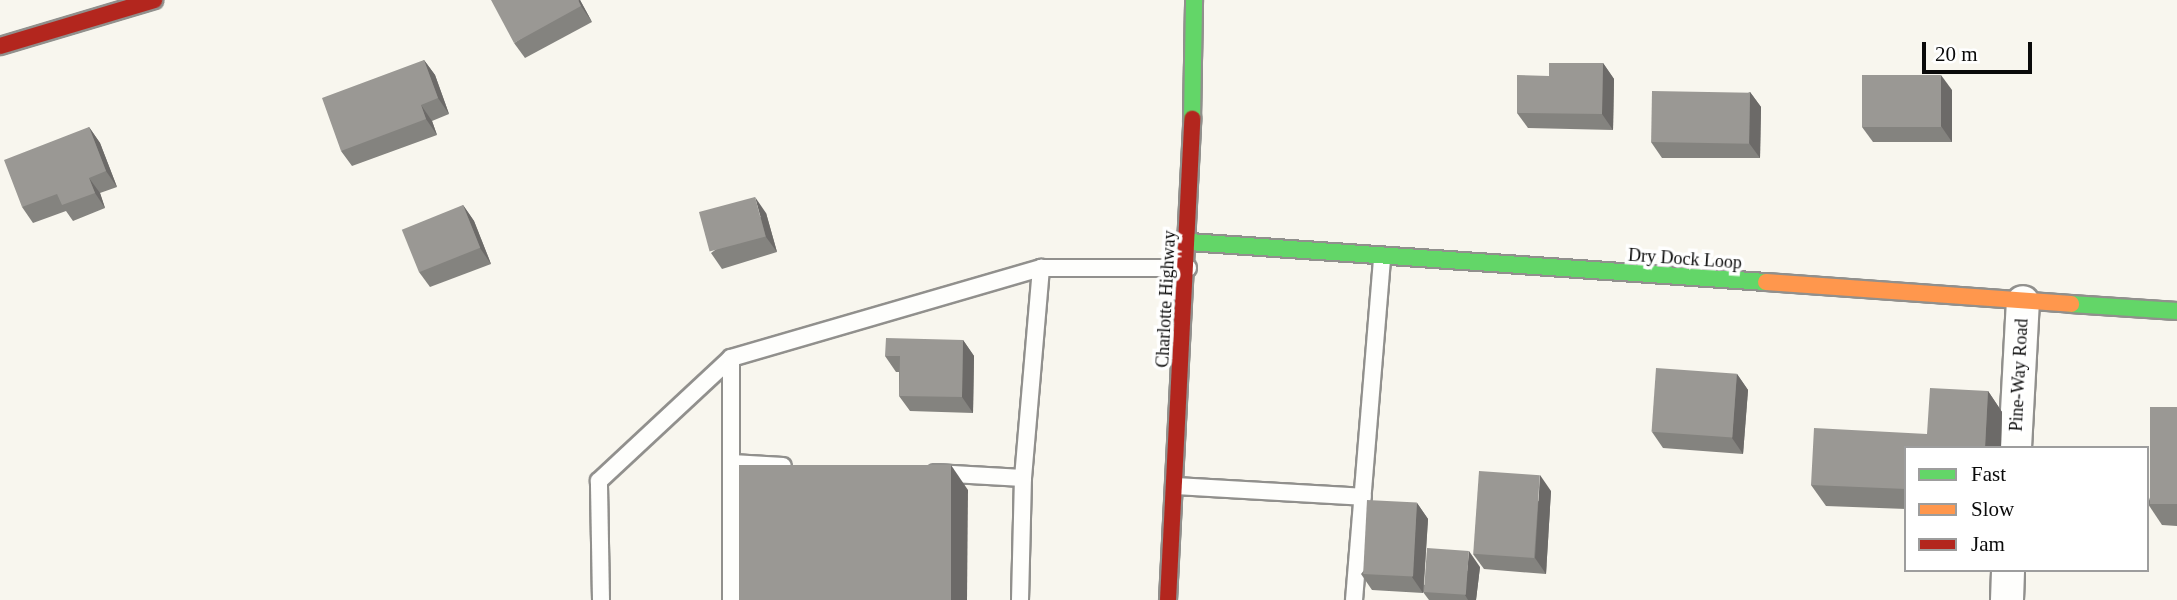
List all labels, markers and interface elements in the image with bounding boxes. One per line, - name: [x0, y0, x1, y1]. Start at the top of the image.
- scale bar: [1925, 28, 2035, 72]
- text: 20 m: [1935, 42, 1978, 66]
- street label: Charlotte Highway: [1152, 230, 1180, 368]
- street label: Dry Dock Loop: [1627, 244, 1743, 274]
- street label: Pine-Way Road: [2005, 318, 2033, 432]
- legend: [1904, 446, 2149, 572]
- text: Fast: [1971, 462, 2006, 486]
- text: Slow: [1971, 497, 2014, 521]
- text: Jam: [1971, 532, 2005, 556]

